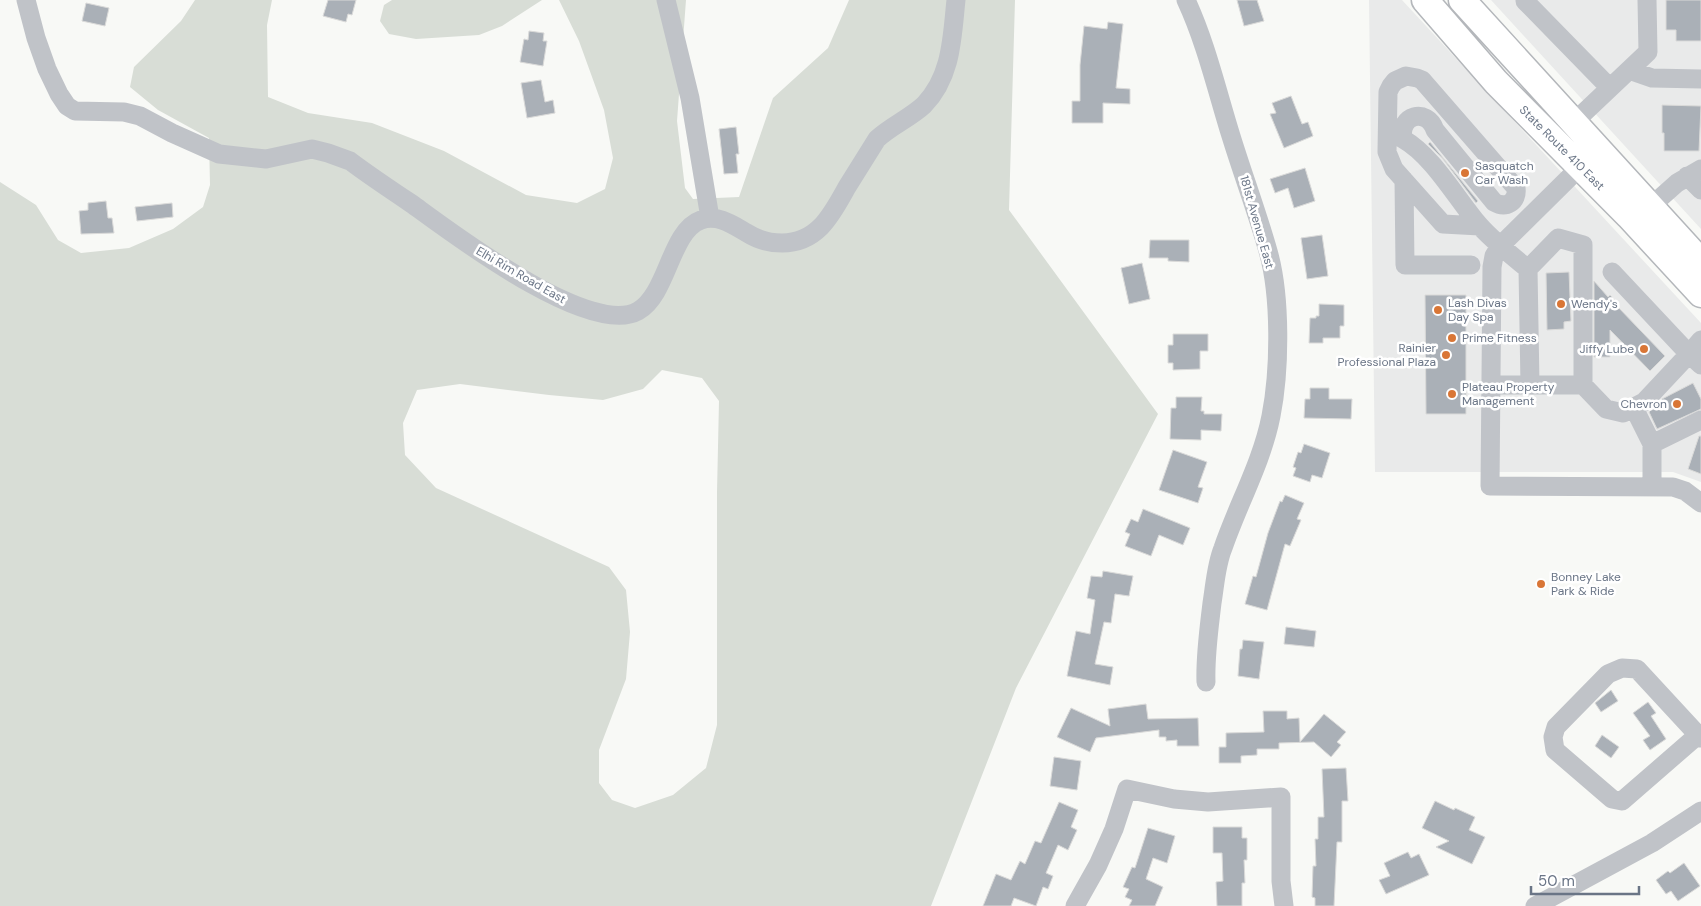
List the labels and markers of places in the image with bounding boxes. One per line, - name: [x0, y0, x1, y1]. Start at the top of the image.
- place label: Sasquatch Car Wash: [1475, 158, 1534, 188]
- marker: Sasquatch Car Wash: [1459, 167, 1471, 179]
- place label: Lash Divas Day Spa: [1448, 295, 1507, 325]
- place label: Wendy's: [1571, 296, 1618, 312]
- marker: Wendy's: [1555, 298, 1567, 310]
- marker: Lash Divas Day Spa: [1432, 304, 1444, 316]
- place label: Prime Fitness: [1462, 330, 1537, 346]
- marker: Prime Fitness: [1446, 332, 1458, 344]
- place label: Rainier Professional Plaza: [1338, 340, 1437, 370]
- place label: Jiffy Lube: [1580, 341, 1634, 357]
- marker: Jiffy Lube: [1638, 343, 1650, 355]
- marker: Rainier Professional Plaza: [1440, 349, 1452, 361]
- place label: Plateau Property Management: [1462, 379, 1555, 409]
- marker: Plateau Property Management: [1446, 388, 1458, 400]
- place label: Chevron: [1620, 396, 1667, 412]
- marker: Chevron: [1671, 398, 1683, 410]
- place label: Bonney Lake Park & Ride: [1551, 569, 1621, 599]
- marker: Bonney Lake Park & Ride: [1535, 578, 1547, 590]

